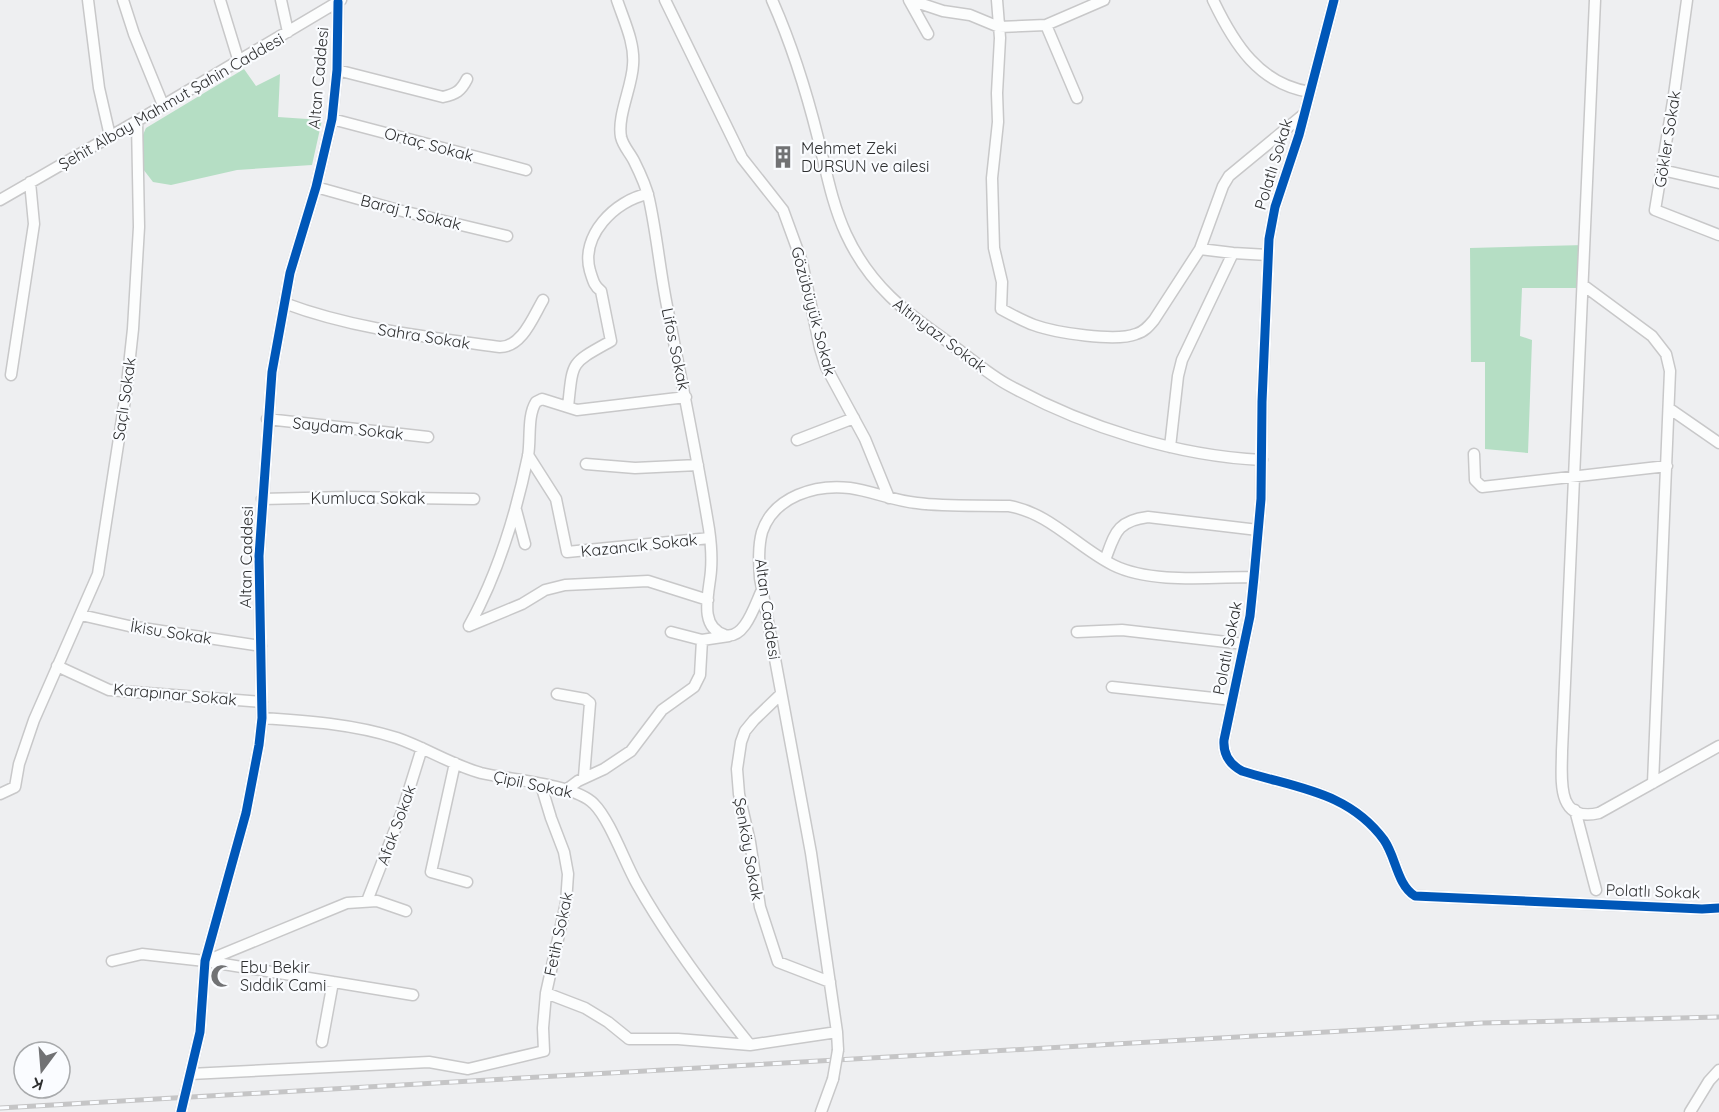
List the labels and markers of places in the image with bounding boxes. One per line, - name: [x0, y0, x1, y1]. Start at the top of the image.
- place label: Mehmet Zeki DURSUN ve ailesi: [801, 138, 929, 176]
- building icon: Mehmet Zeki DURSUN ve ailesi: [770, 144, 796, 170]
- place label: Ebu Bekir Sıddık Cami: [240, 957, 326, 995]
- mosque icon: Ebu Bekir Sıddık Cami: [209, 963, 235, 989]

